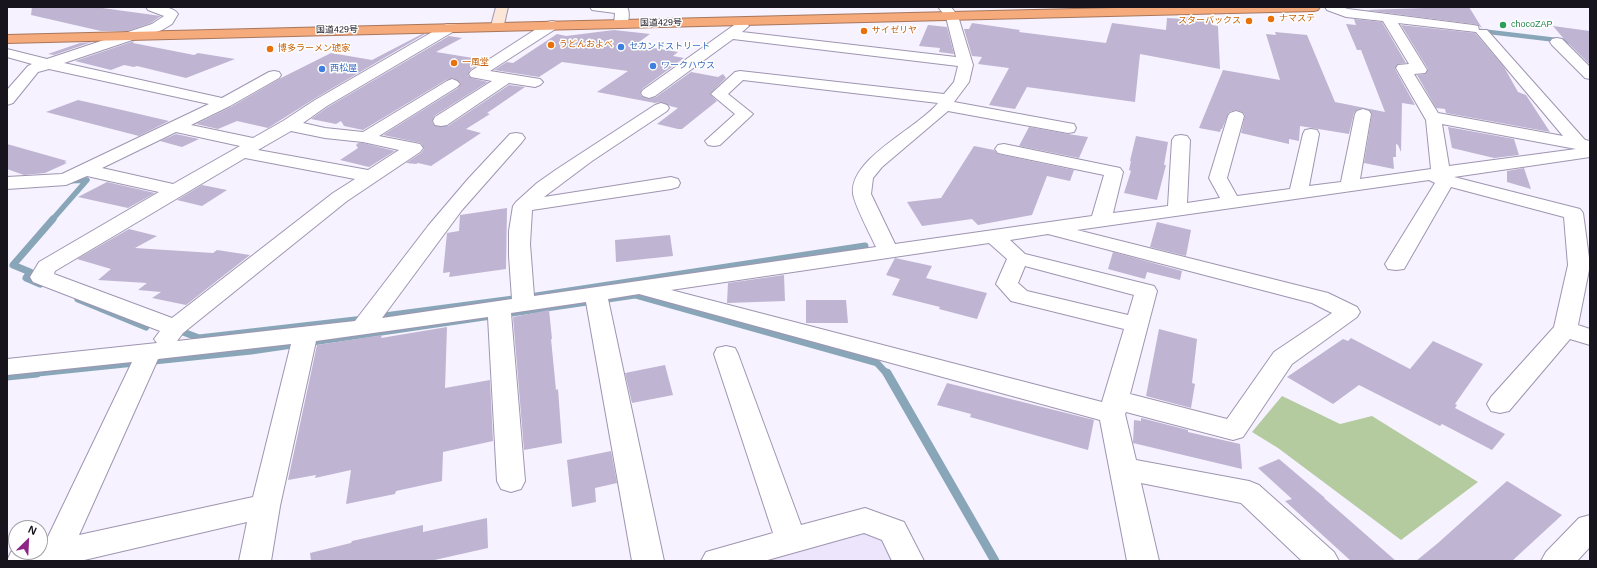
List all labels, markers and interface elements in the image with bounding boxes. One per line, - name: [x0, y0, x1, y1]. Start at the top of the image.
- marker: ナマステ: [1266, 14, 1276, 24]
- place label: ナマステ: [1279, 14, 1315, 24]
- place label: スターバックス: [1178, 16, 1241, 26]
- marker: スターバックス: [1244, 16, 1254, 26]
- street label: 国道429号: [640, 17, 682, 29]
- marker: chocoZAP: [1498, 20, 1508, 30]
- place label: chocoZAP: [1511, 20, 1553, 30]
- street label: 国道429号: [316, 24, 358, 36]
- marker: サイゼリヤ: [859, 26, 869, 36]
- place label: サイゼリヤ: [872, 26, 917, 36]
- marker: うどんおよべ: [546, 40, 556, 50]
- place label: うどんおよべ: [559, 40, 613, 50]
- marker: セカンドストリート: [616, 42, 626, 52]
- place label: セカンドストリート: [629, 42, 710, 52]
- marker: 博多ラーメン琥家: [265, 44, 275, 54]
- place label: 博多ラーメン琥家: [278, 44, 350, 54]
- marker: 一風堂: [449, 58, 459, 68]
- place label: 一風堂: [462, 58, 489, 68]
- marker: ワークハウス: [648, 61, 658, 71]
- place label: ワークハウス: [661, 61, 715, 71]
- marker: 西松屋: [317, 64, 327, 74]
- place label: 西松屋: [330, 64, 357, 74]
- north arrow: [8, 520, 48, 560]
- text: N: [26, 523, 39, 537]

